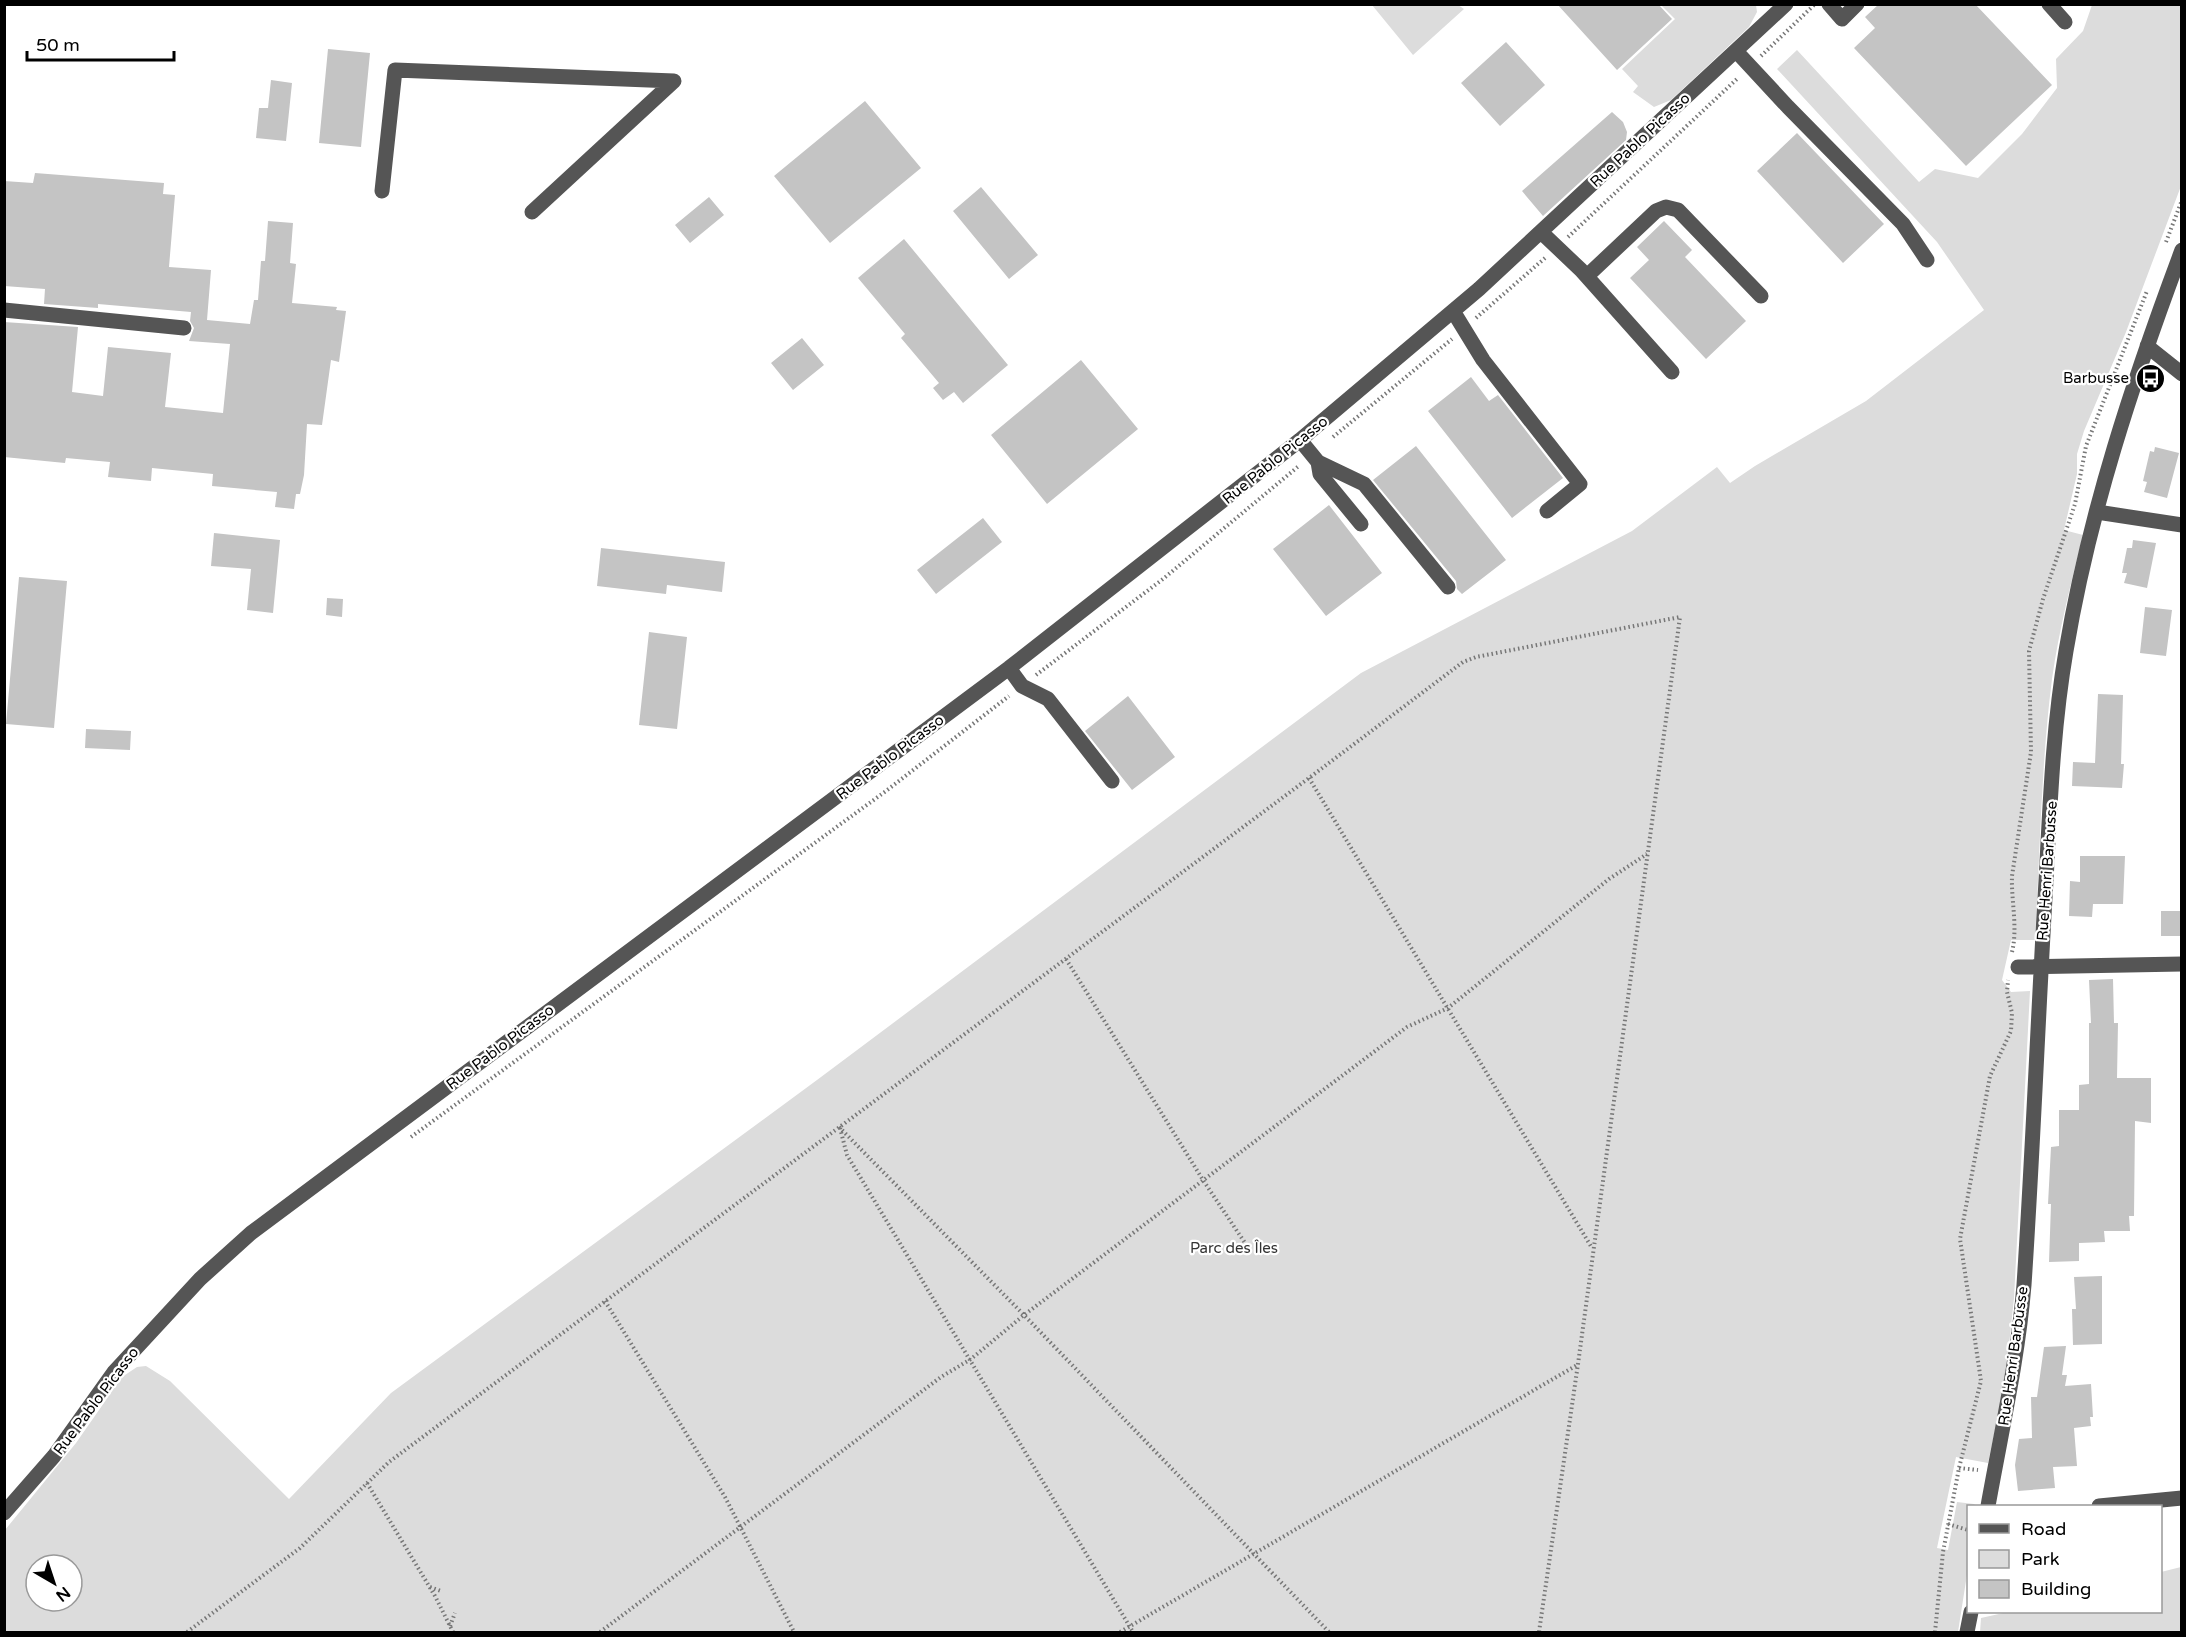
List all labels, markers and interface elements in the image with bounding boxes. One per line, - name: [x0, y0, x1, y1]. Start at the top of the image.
- scale bar: [27, 24, 174, 62]
- text: 50 m: [36, 34, 80, 56]
- street label: Rue Pablo Picasso: [1586, 89, 1694, 191]
- bus stop icon: Barbusse: [2134, 362, 2166, 394]
- place label: Barbusse: [2063, 369, 2129, 387]
- street label: Rue Pablo Picasso: [1219, 412, 1331, 508]
- street label: Rue Pablo Picasso: [833, 711, 947, 803]
- street label: Rue Henri Barbusse: [2033, 800, 2061, 942]
- street label: Rue Pablo Picasso: [443, 1001, 557, 1093]
- park label: Parc des Îles: [1190, 1239, 1278, 1257]
- street label: Rue Henri Barbusse: [1994, 1285, 2032, 1427]
- street label: Rue Pablo Picasso: [50, 1344, 142, 1458]
- legend: [1967, 1505, 2162, 1613]
- text: Road: [2021, 1518, 2066, 1540]
- text: Park: [2021, 1548, 2060, 1570]
- north arrow: [24, 1553, 84, 1613]
- text: Building: [2021, 1578, 2091, 1600]
- text: N: [52, 1582, 74, 1606]

